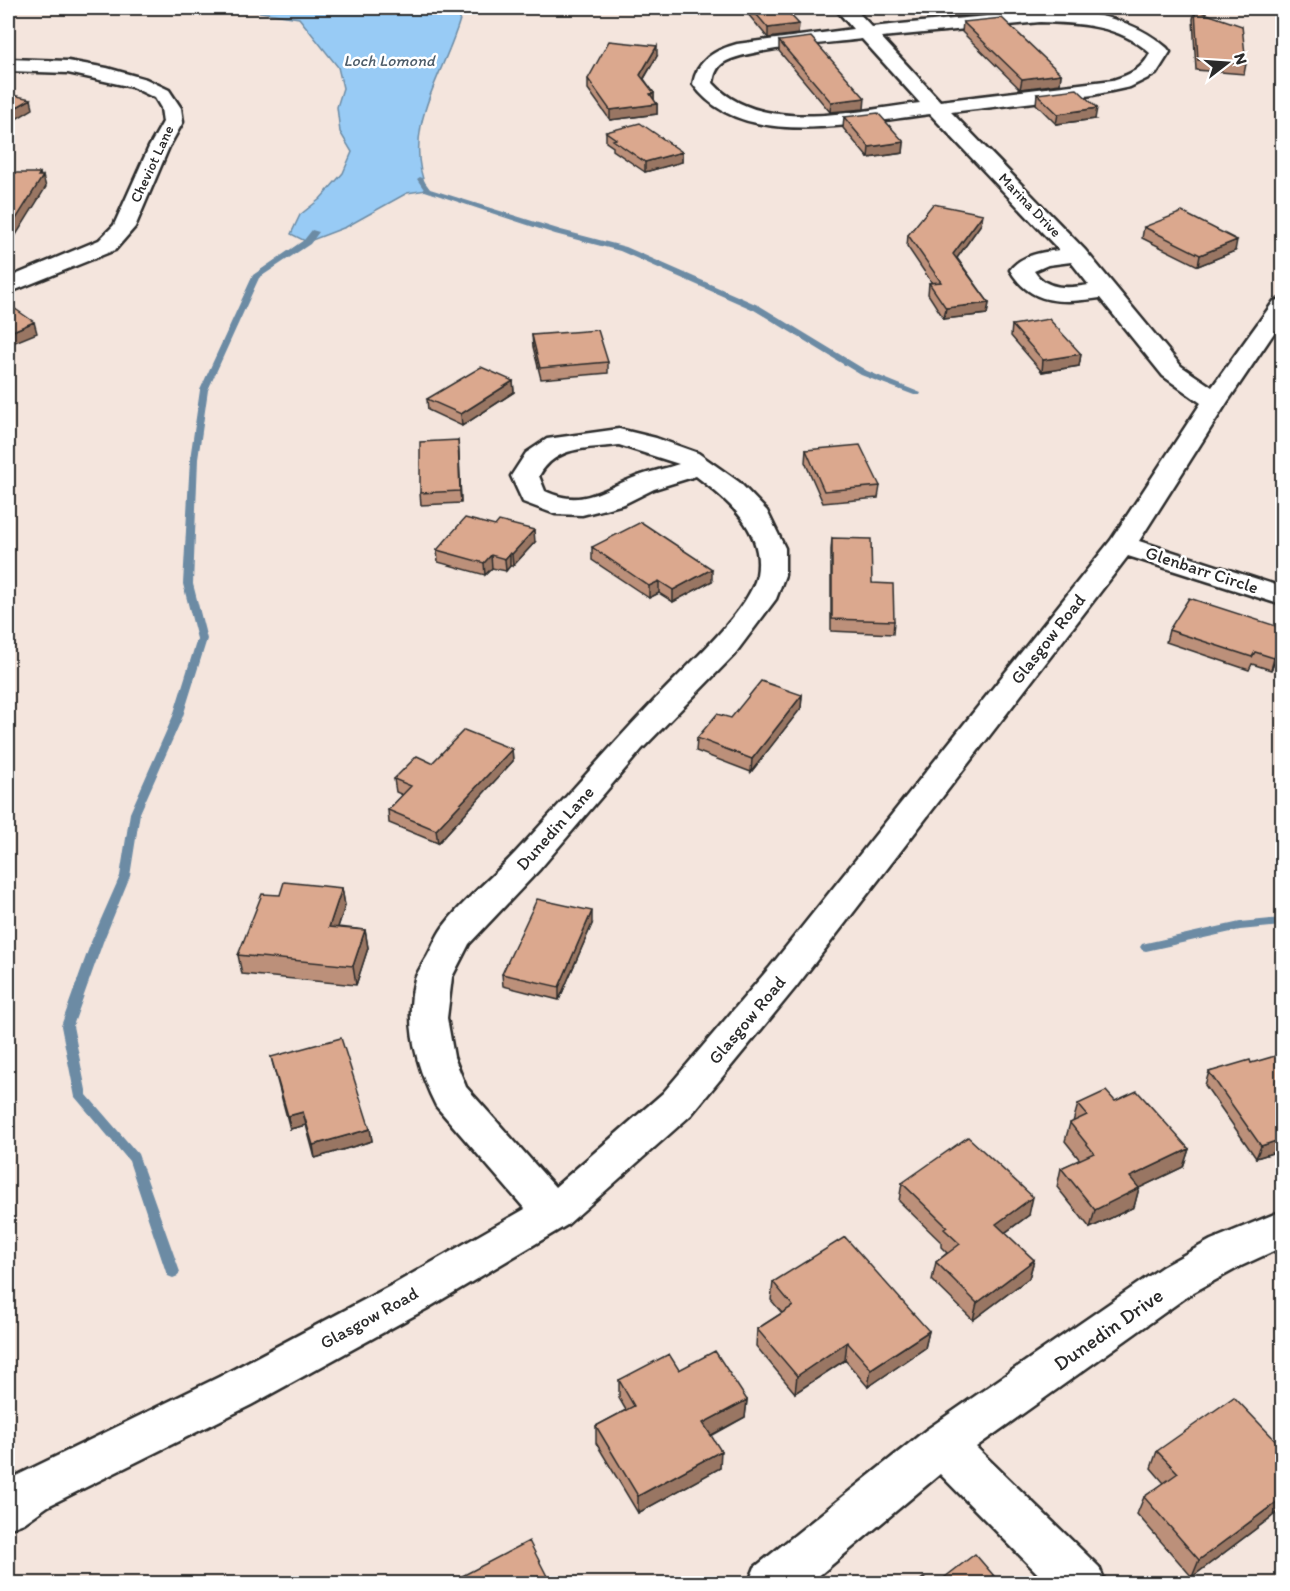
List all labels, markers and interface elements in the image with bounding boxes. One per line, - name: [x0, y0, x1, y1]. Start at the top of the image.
- north arrow: [1197, 33, 1257, 93]
- water label: Loch Lomond: [344, 51, 436, 70]
- text: N: [1230, 51, 1252, 67]
- street label: Cheviot Lane: [126, 122, 178, 206]
- street label: Marina Drive: [995, 169, 1065, 241]
- street label: Glenbarr Circle: [1143, 541, 1261, 599]
- street label: Glasgow Road: [1006, 589, 1090, 689]
- street label: Dunedin Lane: [511, 781, 599, 875]
- street label: Glasgow Road: [704, 971, 791, 1069]
- street label: Glasgow Road: [316, 1282, 422, 1354]
- street label: Dunedin Drive: [1048, 1282, 1168, 1376]

